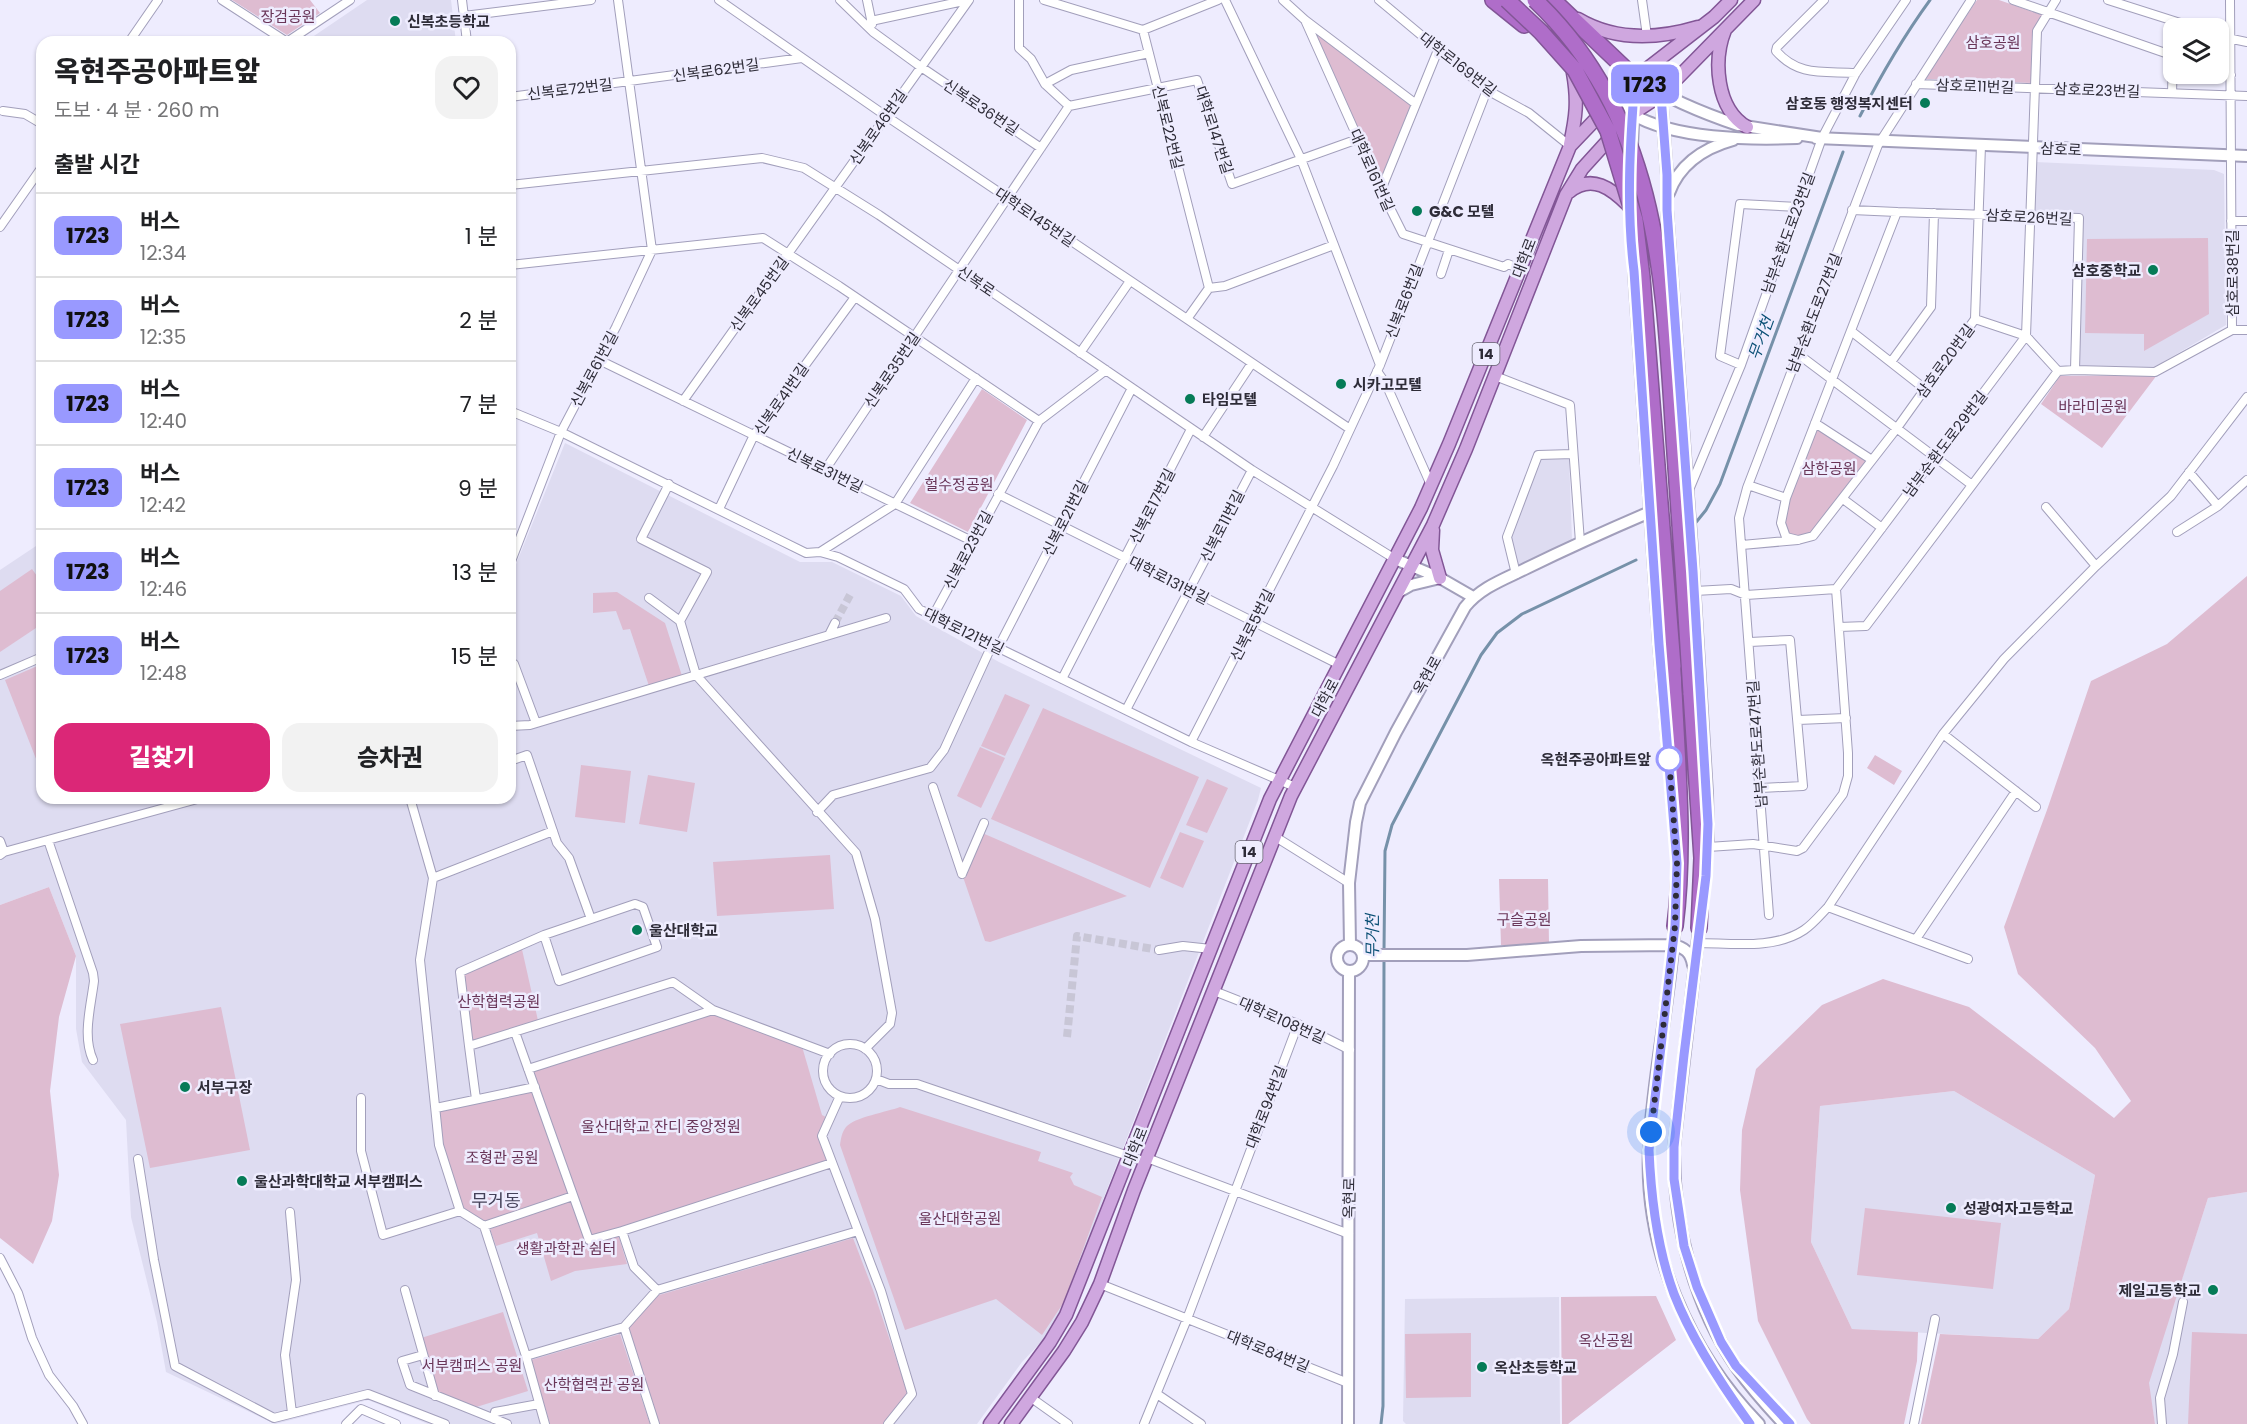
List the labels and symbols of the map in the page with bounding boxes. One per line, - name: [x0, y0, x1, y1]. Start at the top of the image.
- park label: 장검공원: [260, 6, 316, 27]
- place label: 신복초등학교: [407, 11, 490, 32]
- marker: 신복초등학교: [388, 14, 402, 28]
- street label: 대학로169번길: [1415, 27, 1501, 101]
- park label: 삼호공원: [1965, 32, 2021, 53]
- street label: 신복로62번길: [671, 54, 761, 86]
- line badge: 1723: [1603, 64, 1687, 104]
- street label: 신복로72번길: [526, 73, 614, 105]
- street label: 신복로36번길: [939, 74, 1023, 140]
- street label: 삼호로11번길: [1935, 74, 2015, 98]
- street label: 삼호로23번길: [2053, 78, 2141, 102]
- street label: 신복로22번길: [1147, 83, 1189, 171]
- street label: 대학로147번길: [1190, 83, 1238, 177]
- street label: 신복로46번길: [844, 85, 912, 169]
- place label: 삼호동 행정복지센터: [1786, 93, 1913, 114]
- marker: 삼호동 행정복지센터: [1918, 96, 1932, 110]
- street label: 대학로161번길: [1344, 125, 1400, 215]
- street label: 삼호로: [2040, 137, 2082, 161]
- street label: 남부순환도로23번길: [1756, 169, 1820, 297]
- street label: 대학로145번길: [991, 182, 1079, 252]
- place label: G&C 모텔: [1429, 201, 1495, 222]
- marker: G&C 모텔: [1410, 204, 1424, 218]
- street label: 삼호로26번길: [1985, 204, 2073, 230]
- street label: 삼호로38번길: [2222, 229, 2243, 317]
- street label: 대학로: [1507, 235, 1541, 281]
- street label: 남부순환도로27번길: [1781, 250, 1847, 376]
- street label: 신복로45번길: [725, 252, 793, 336]
- place label: 삼호중학교: [2072, 260, 2141, 281]
- street label: 신복로: [953, 261, 999, 301]
- street label: 신복로6번길: [1380, 261, 1428, 341]
- marker: 삼호중학교: [2146, 263, 2160, 277]
- water label: 무거천: [1743, 311, 1780, 363]
- street label: 삼호로20번길: [1911, 320, 1979, 402]
- street label: 신복로61번길: [565, 327, 623, 411]
- street label: 신복로35번길: [859, 328, 925, 412]
- road number: 14: [1472, 343, 1500, 365]
- street label: 신복로41번길: [749, 359, 813, 439]
- place label: 시카고모텔: [1353, 374, 1422, 395]
- marker: 시카고모텔: [1334, 377, 1348, 391]
- street label: 남부순환도로29번길: [1898, 386, 1992, 502]
- place label: 타임모텔: [1202, 389, 1257, 410]
- marker: 타임모텔: [1183, 392, 1197, 406]
- park label: 바라미공원: [2058, 396, 2128, 417]
- street label: 신복로31번길: [783, 442, 867, 498]
- park label: 삼한공원: [1801, 458, 1857, 479]
- street label: 신복로17번길: [1124, 465, 1180, 547]
- park label: 헐수정공원: [924, 474, 994, 495]
- street label: 신복로21번길: [1037, 477, 1093, 559]
- street label: 신복로11번길: [1195, 486, 1249, 566]
- street label: 신복로23번길: [938, 507, 998, 593]
- street label: 대학로131번길: [1125, 551, 1213, 609]
- street label: 신복로5번길: [1225, 585, 1279, 665]
- street label: 대학로121번길: [920, 602, 1008, 660]
- street label: 옥현로: [1408, 652, 1446, 698]
- street label: 대학로: [1306, 675, 1344, 721]
- street label: 남부순환도로47번길: [1742, 679, 1772, 809]
- marker: 옥현주공아파트앞: [1656, 746, 1682, 772]
- place label: 옥현주공아파트앞: [1541, 749, 1651, 770]
- road number: 14: [1236, 841, 1262, 863]
- park label: 구슬공원: [1496, 909, 1552, 930]
- water label: 무거천: [1361, 912, 1384, 958]
- place label: 울산대학교: [649, 920, 718, 941]
- marker: 울산대학교: [630, 923, 644, 937]
- park label: 산학협력공원: [458, 991, 540, 1012]
- street label: 대학로108번길: [1235, 992, 1329, 1048]
- street label: 대학로94번길: [1240, 1062, 1292, 1152]
- place label: 서부구장: [197, 1077, 252, 1098]
- marker: 서부구장: [178, 1080, 192, 1094]
- park label: 울산대학교 잔디 중앙정원: [581, 1116, 741, 1137]
- your location: [1636, 1117, 1666, 1147]
- street label: 대학로: [1118, 1124, 1152, 1170]
- park label: 조형관 공원: [465, 1147, 539, 1168]
- place label: 울산과학대학교 서부캠퍼스: [254, 1171, 423, 1192]
- marker: 울산과학대학교 서부캠퍼스: [235, 1174, 249, 1188]
- street label: 옥현로: [1338, 1177, 1360, 1219]
- district label: 무거동: [471, 1188, 521, 1213]
- place label: 성광여자고등학교: [1963, 1198, 2074, 1219]
- marker: 성광여자고등학교: [1944, 1201, 1958, 1215]
- park label: 울산대학공원: [919, 1208, 1001, 1229]
- park label: 생활과학관 쉼터: [516, 1238, 616, 1259]
- place label: 제일고등학교: [2118, 1280, 2201, 1301]
- marker: 제일고등학교: [2206, 1283, 2220, 1297]
- street label: 대학로84번길: [1223, 1325, 1313, 1377]
- park label: 옥산공원: [1578, 1330, 1634, 1351]
- park label: 서부캠퍼스 공원: [422, 1355, 522, 1376]
- place label: 옥산초등학교: [1494, 1357, 1577, 1378]
- marker: 옥산초등학교: [1475, 1360, 1489, 1374]
- park label: 산학협력관 공원: [544, 1374, 644, 1395]

